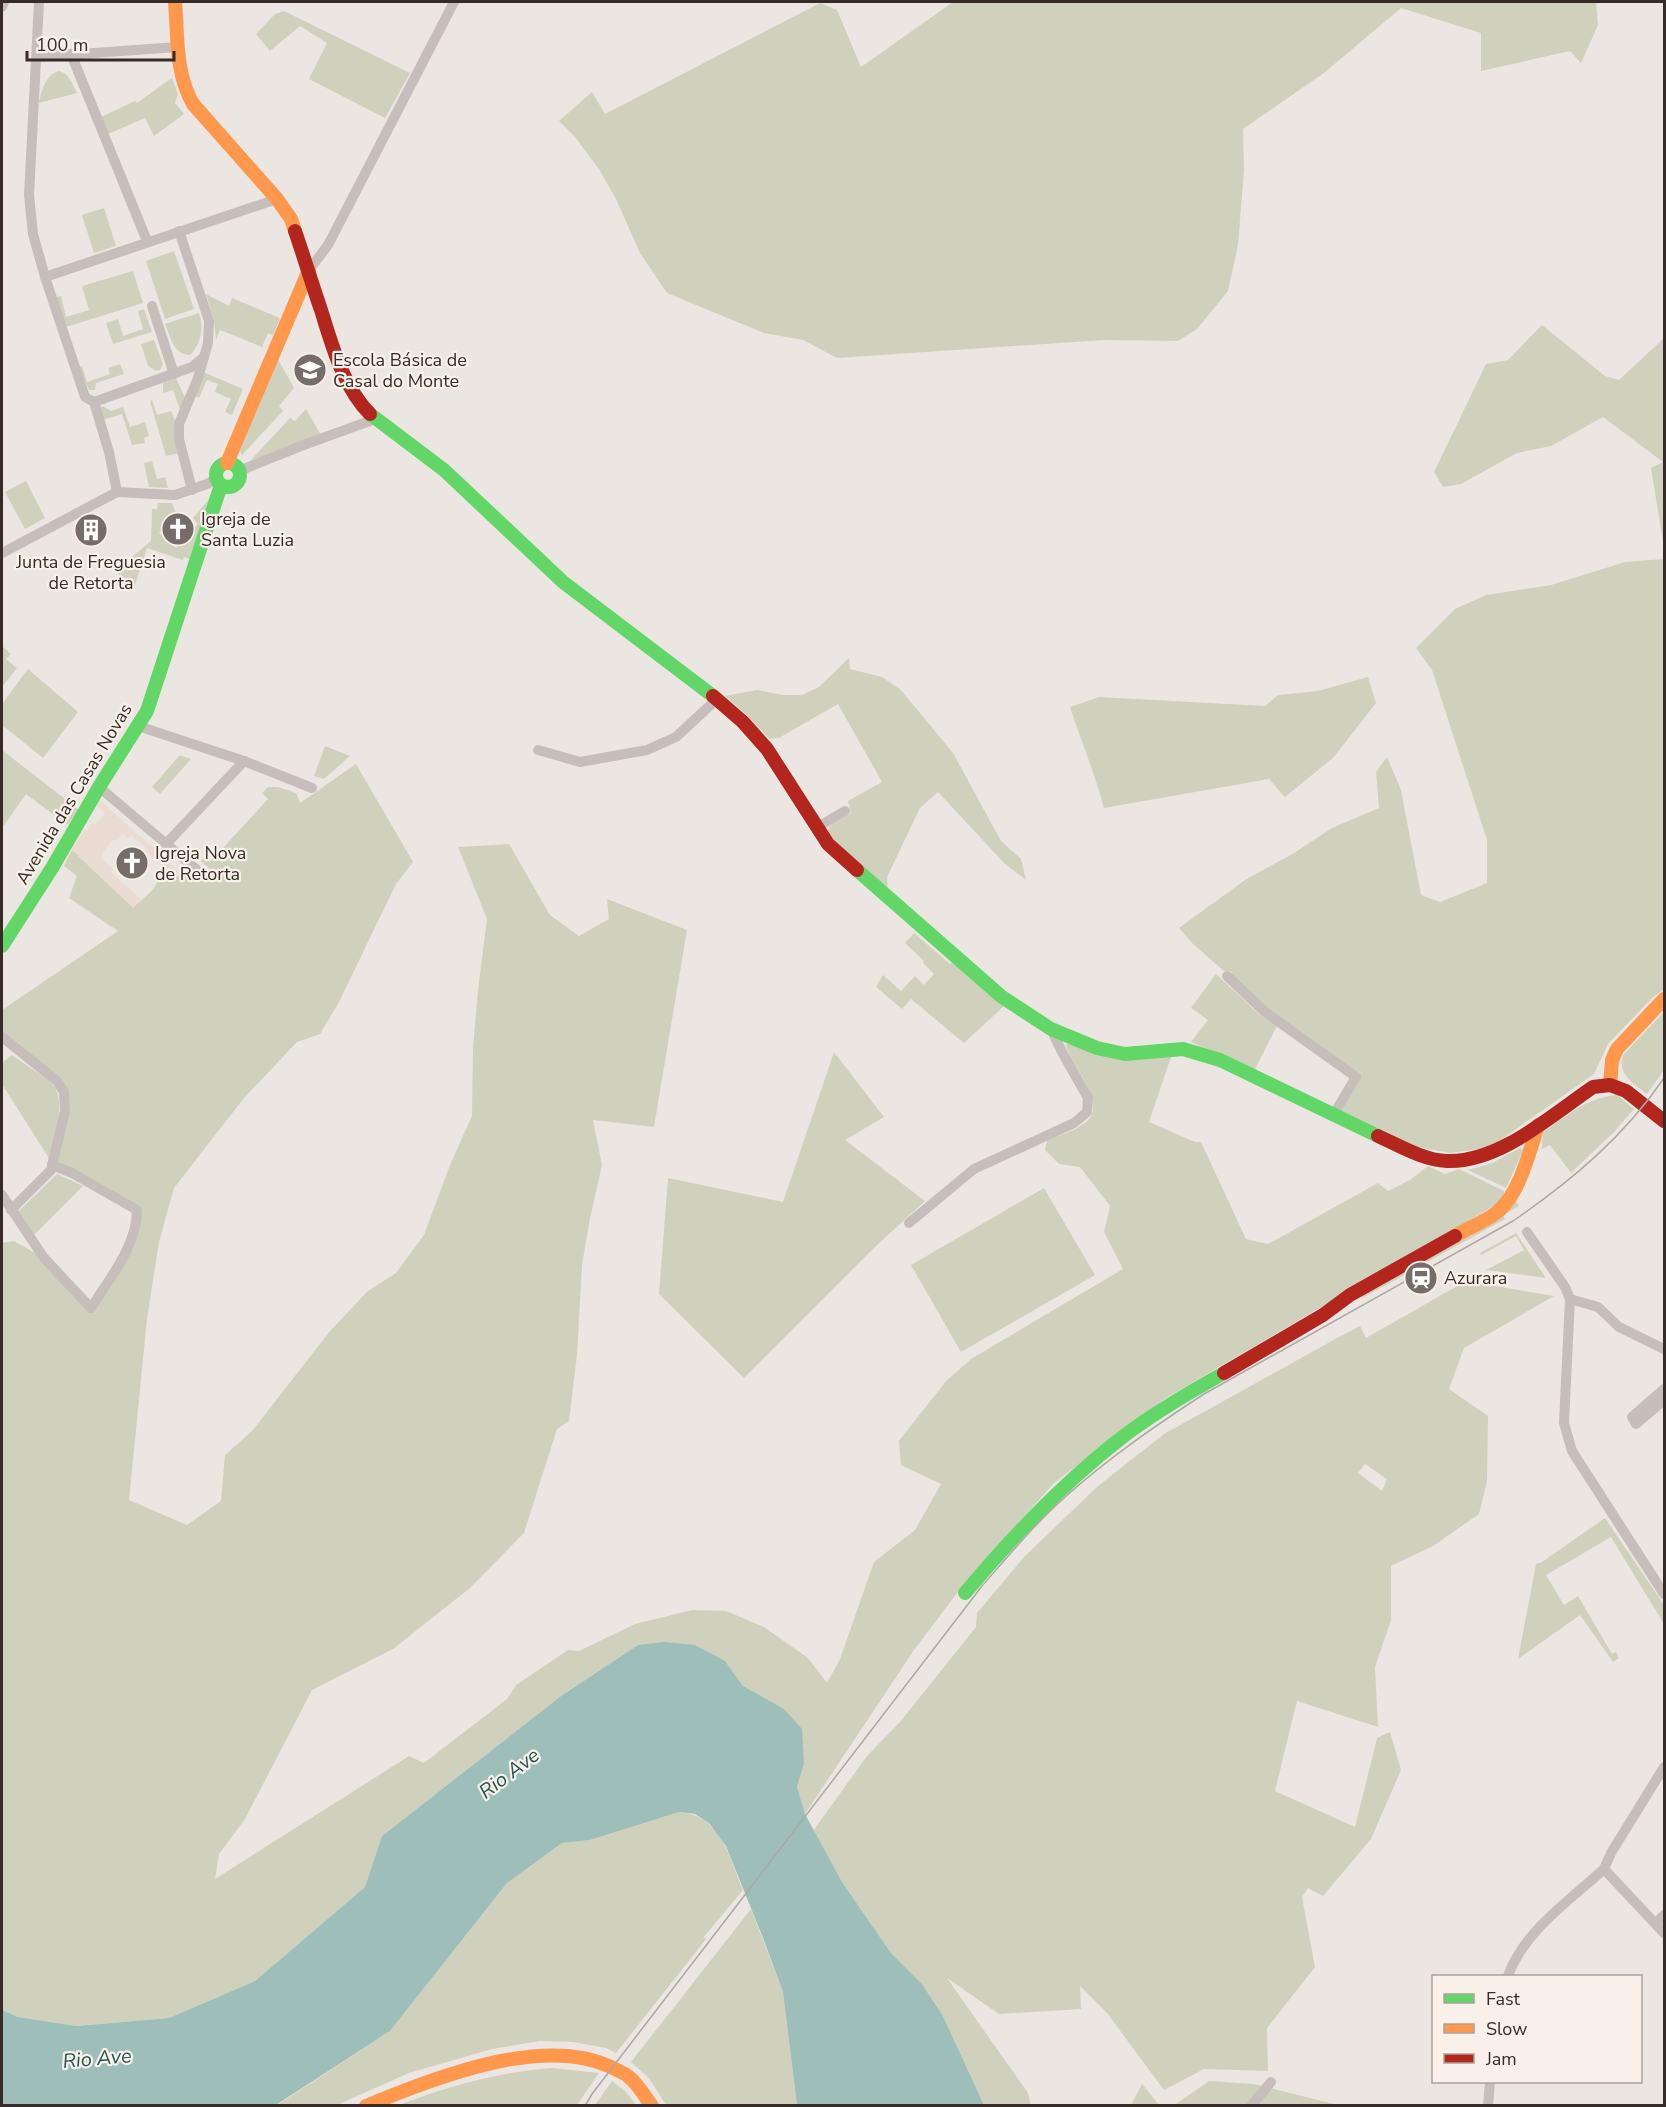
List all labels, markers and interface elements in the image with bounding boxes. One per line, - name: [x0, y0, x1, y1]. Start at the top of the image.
- scale bar: [27, 24, 174, 62]
- text: 100 m: [36, 33, 88, 57]
- place label: Escola Básica de Casal do Monte: [333, 348, 467, 393]
- school or university icon: Escola Básica de Casal do Monte: [292, 352, 328, 388]
- place label: Igreja de Santa Luzia: [201, 507, 294, 552]
- church icon: Igreja de Santa Luzia: [160, 511, 196, 547]
- building icon: Junta de Freguesia de Retorta: [73, 512, 109, 548]
- place label: Junta de Freguesia de Retorta: [15, 550, 166, 595]
- street label: Avenida das Casas Novas: [10, 699, 138, 889]
- place label: Igreja Nova de Retorta: [155, 841, 246, 886]
- church icon: Igreja Nova de Retorta: [114, 845, 150, 881]
- station icon: Azurara: [1403, 1260, 1439, 1296]
- place label: Azurara: [1444, 1266, 1507, 1290]
- water label: Rio Ave: [474, 1742, 545, 1805]
- legend: [1432, 1975, 1642, 2083]
- text: Fast: [1486, 1987, 1521, 2011]
- text: Slow: [1486, 2017, 1527, 2041]
- water label: Rio Ave: [61, 2042, 133, 2075]
- text: Jam: [1485, 2047, 1517, 2071]

